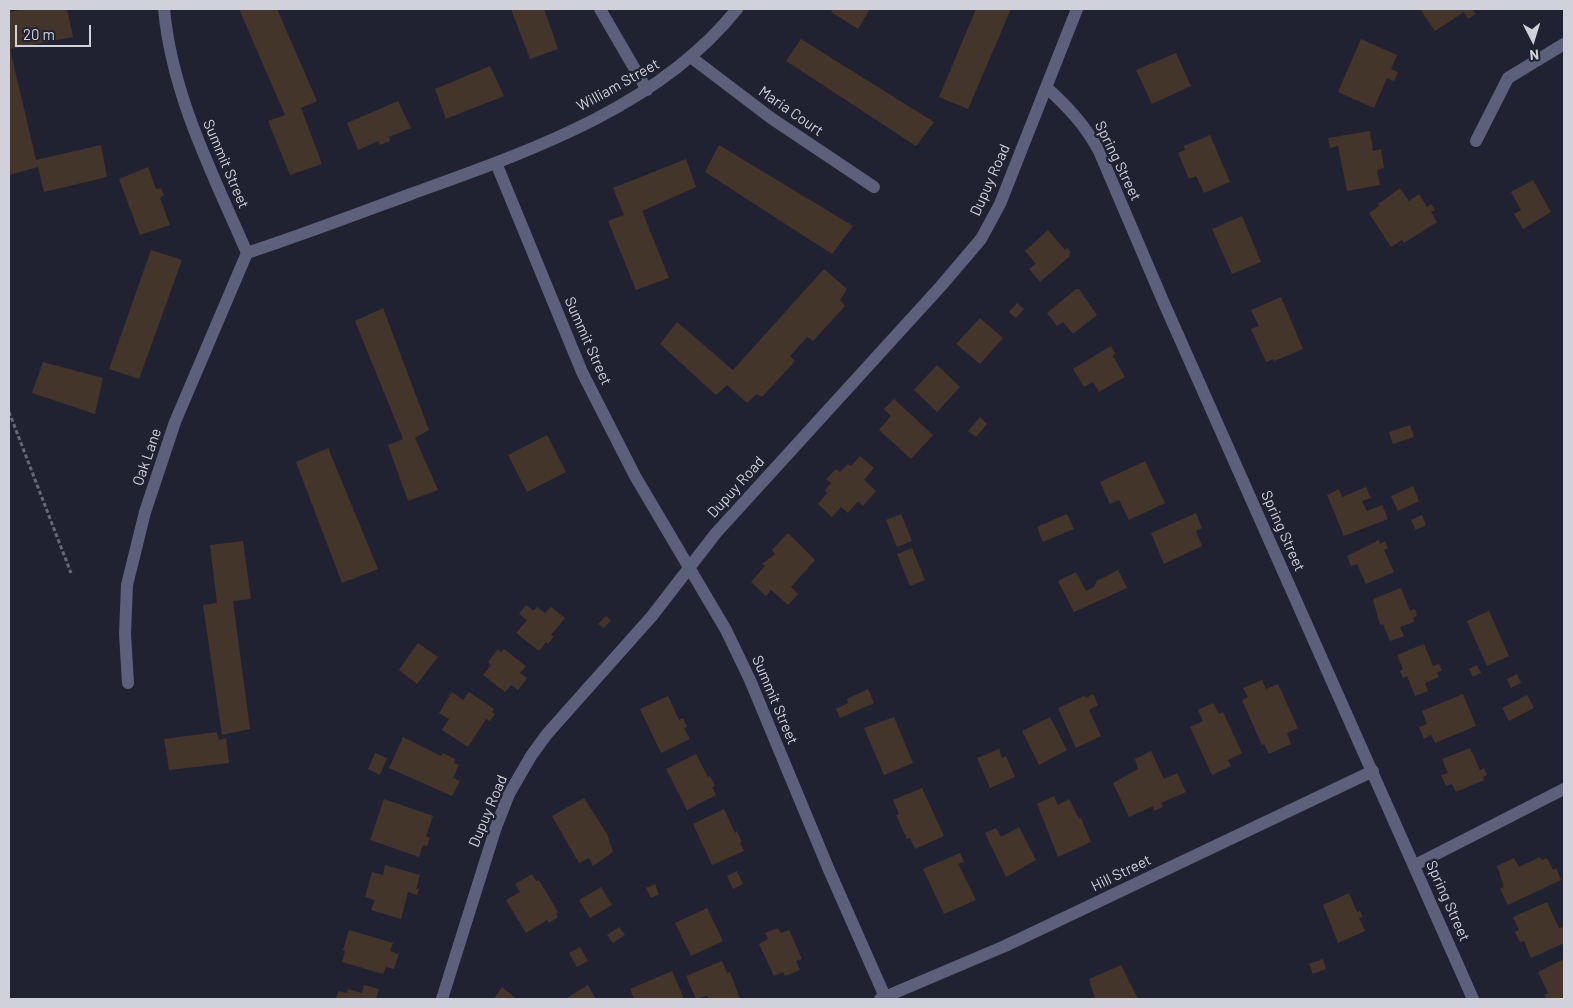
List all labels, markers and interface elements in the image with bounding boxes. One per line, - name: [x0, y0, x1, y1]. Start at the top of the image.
- scale bar: [18, 15, 94, 47]
- north arrow: [1508, 15, 1558, 65]
- text: 20 m: [23, 25, 55, 43]
- text: N: [1529, 47, 1540, 64]
- street label: William Street: [574, 55, 662, 115]
- street label: Maria Court: [755, 82, 827, 140]
- street label: Summit Street: [199, 117, 253, 211]
- street label: Spring Street: [1091, 118, 1145, 204]
- street label: Dupuy Road: [966, 141, 1014, 219]
- street label: Summit Street: [560, 294, 616, 388]
- street label: Oak Lane: [129, 426, 165, 488]
- street label: Dupuy Road: [704, 453, 768, 521]
- street label: Spring Street: [1257, 488, 1309, 574]
- street label: Summit Street: [748, 653, 802, 747]
- street label: Dupuy Road: [465, 772, 511, 850]
- street label: Hill Street: [1088, 851, 1154, 895]
- street label: Spring Street: [1422, 858, 1474, 944]

